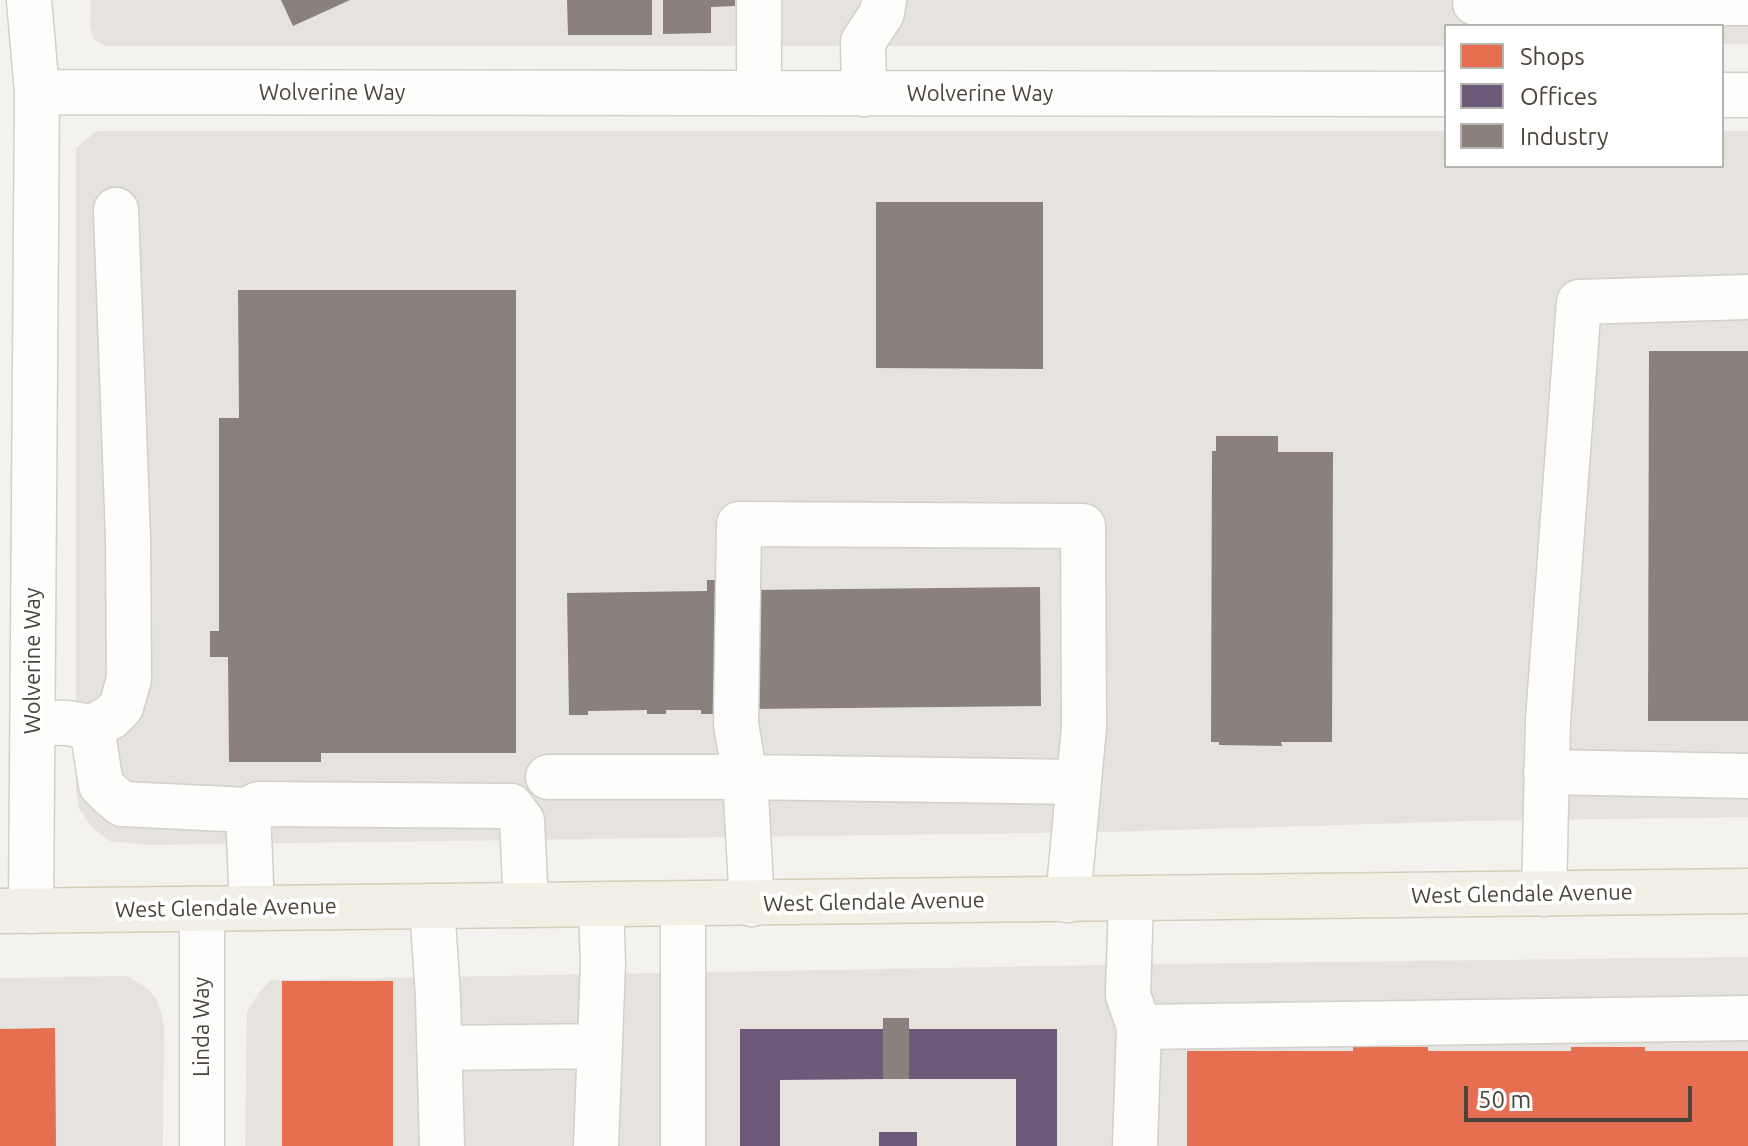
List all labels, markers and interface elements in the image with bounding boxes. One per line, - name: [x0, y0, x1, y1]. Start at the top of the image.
- legend: [1444, 24, 1724, 168]
- text: Shops: [1520, 43, 1585, 70]
- street label: Wolverine Way: [259, 80, 405, 106]
- street label: Wolverine Way: [907, 81, 1053, 107]
- text: Offices: [1520, 83, 1598, 110]
- text: Industry: [1520, 123, 1609, 150]
- street label: Wolverine Way: [20, 588, 46, 734]
- street label: West Glendale Avenue: [1411, 879, 1633, 909]
- street label: West Glendale Avenue: [763, 887, 985, 917]
- street label: West Glendale Avenue: [115, 893, 337, 923]
- street label: Linda Way: [189, 977, 215, 1077]
- scale bar: [1468, 1070, 1696, 1120]
- text: 50 m: [1478, 1086, 1531, 1113]

